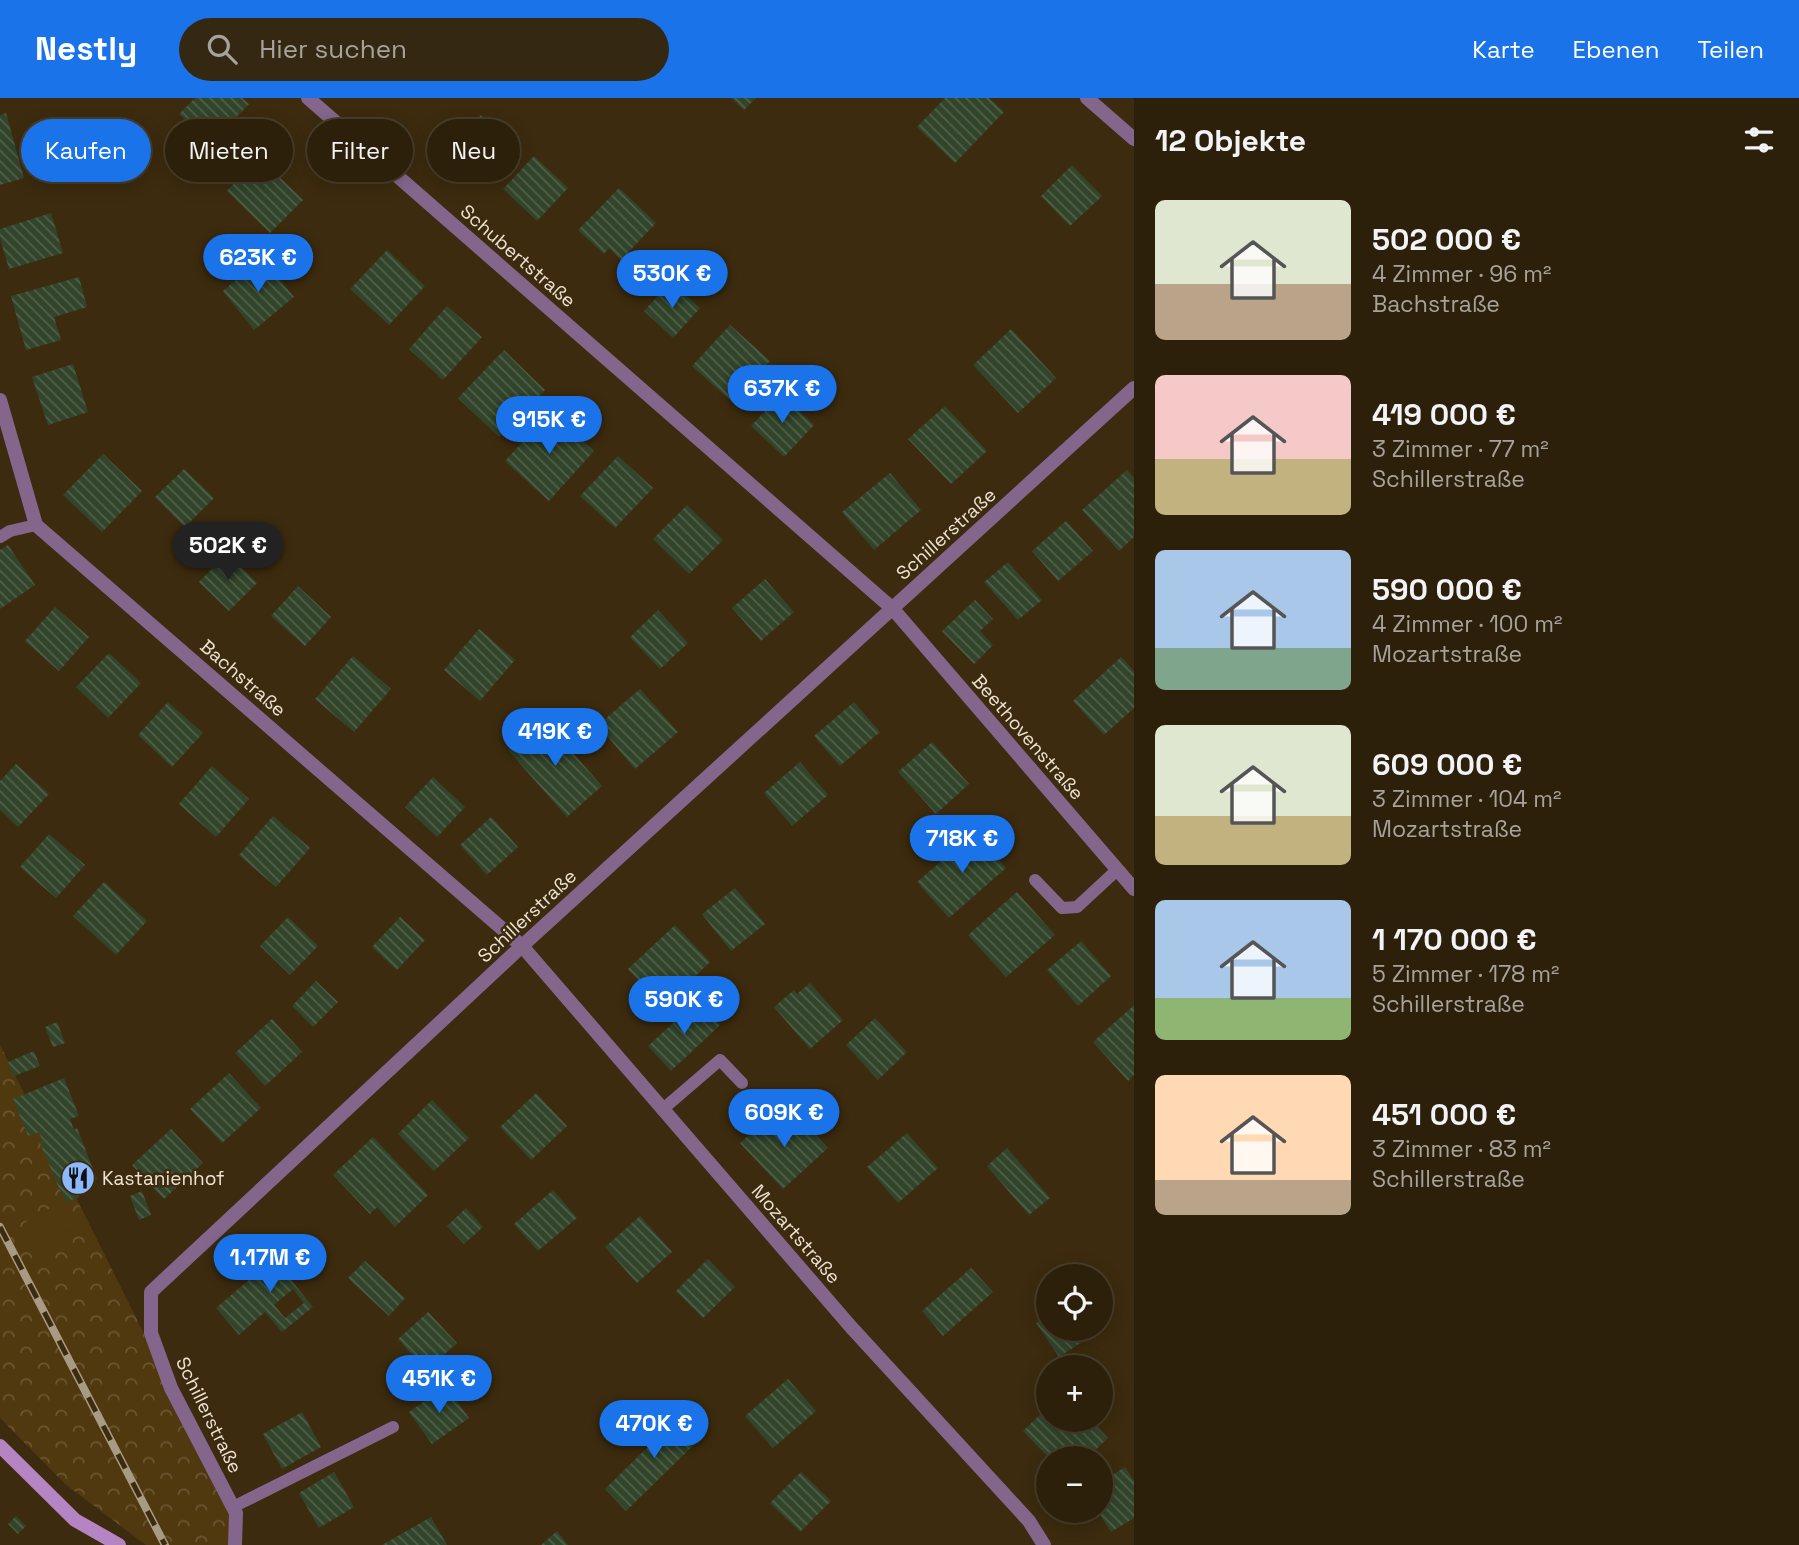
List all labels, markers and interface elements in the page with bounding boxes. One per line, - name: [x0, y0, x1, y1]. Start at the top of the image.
- search box: [179, 18, 669, 81]
- text: Nestly: [35, 28, 137, 70]
- icon: search: [203, 30, 241, 68]
- text: Hier suchen: [259, 32, 407, 66]
- text: Karte: [1472, 34, 1535, 65]
- text: Ebenen: [1573, 34, 1659, 65]
- text: Teilen: [1697, 34, 1764, 65]
- chip: Kaufen: [21, 119, 151, 182]
- chip: Mieten: [165, 119, 293, 182]
- chip: Filter: [307, 119, 413, 182]
- chip: Neu: [427, 119, 520, 182]
- text: 12 Objekte: [1155, 121, 1306, 160]
- icon: filters: [1740, 121, 1778, 159]
- street label: Schubertstraße: [455, 199, 581, 313]
- text: 502 000 €: [1372, 220, 1521, 259]
- icon: home: [1211, 228, 1295, 312]
- pin: 623K €: [201, 234, 315, 294]
- text: 623K €: [219, 242, 297, 272]
- pin: 530K €: [615, 250, 729, 310]
- text: 530K €: [633, 258, 711, 288]
- text: 4 Zimmer · 96 m²: [1372, 259, 1551, 289]
- text: Bachstraße: [1372, 289, 1500, 319]
- pin: 637K €: [725, 366, 839, 425]
- text: 637K €: [744, 373, 820, 403]
- text: 419 000 €: [1372, 395, 1516, 434]
- pin: 915K €: [492, 396, 606, 456]
- icon: home: [1211, 403, 1295, 487]
- text: 915K €: [512, 404, 586, 434]
- text: 3 Zimmer · 77 m²: [1372, 434, 1549, 464]
- text: Schillerstraße: [1372, 464, 1525, 494]
- street label: Schillerstraße: [891, 482, 1001, 586]
- pin: 502K €: [171, 522, 285, 582]
- text: 502K €: [189, 530, 267, 560]
- text: 590 000 €: [1372, 570, 1522, 609]
- icon: home: [1211, 578, 1295, 662]
- text: 4 Zimmer · 100 m²: [1372, 609, 1562, 639]
- street label: Bachstraße: [195, 634, 291, 722]
- text: Mozartstraße: [1372, 639, 1522, 669]
- street label: Beethovenstraße: [967, 669, 1089, 805]
- pin: 419K €: [498, 708, 612, 768]
- text: 419K €: [518, 716, 592, 746]
- text: 609 000 €: [1372, 745, 1522, 784]
- icon: home: [1211, 753, 1295, 837]
- text: 3 Zimmer · 104 m²: [1372, 784, 1562, 814]
- text: Mozartstraße: [1372, 814, 1522, 844]
- pin: 718K €: [905, 816, 1019, 875]
- text: 718K €: [926, 823, 998, 853]
- street label: Schillerstraße: [472, 864, 582, 968]
- text: 1 170 000 €: [1372, 920, 1537, 959]
- icon: home: [1211, 928, 1295, 1012]
- text: 5 Zimmer · 178 m²: [1372, 959, 1560, 989]
- pin: 590K €: [627, 976, 741, 1036]
- text: 590K €: [645, 984, 723, 1014]
- text: Schillerstraße: [1372, 989, 1525, 1019]
- pin: 609K €: [727, 1090, 841, 1149]
- text: 451 000 €: [1372, 1095, 1516, 1134]
- text: 609K €: [744, 1097, 824, 1127]
- icon: home: [1211, 1103, 1295, 1187]
- text: 3 Zimmer · 83 m²: [1372, 1134, 1551, 1164]
- restaurant icon: Kastanienhof: [59, 1159, 97, 1197]
- text: Schillerstraße: [1372, 1164, 1525, 1194]
- place label: Kastanienhof: [102, 1166, 224, 1191]
- street label: Mozartstraße: [746, 1179, 846, 1289]
- pin: 1.17M €: [205, 1234, 335, 1294]
- text: 1.17M €: [230, 1242, 310, 1272]
- map controls: [1036, 1264, 1113, 1523]
- button: locate: [1036, 1264, 1113, 1341]
- street label: Schillerstraße: [170, 1353, 248, 1477]
- button: +: [1036, 1355, 1113, 1432]
- pin: 451K €: [382, 1356, 496, 1415]
- text: 451K €: [402, 1363, 476, 1393]
- pin: 470K €: [597, 1400, 711, 1460]
- text: 470K €: [615, 1408, 693, 1438]
- button: −: [1036, 1446, 1113, 1523]

